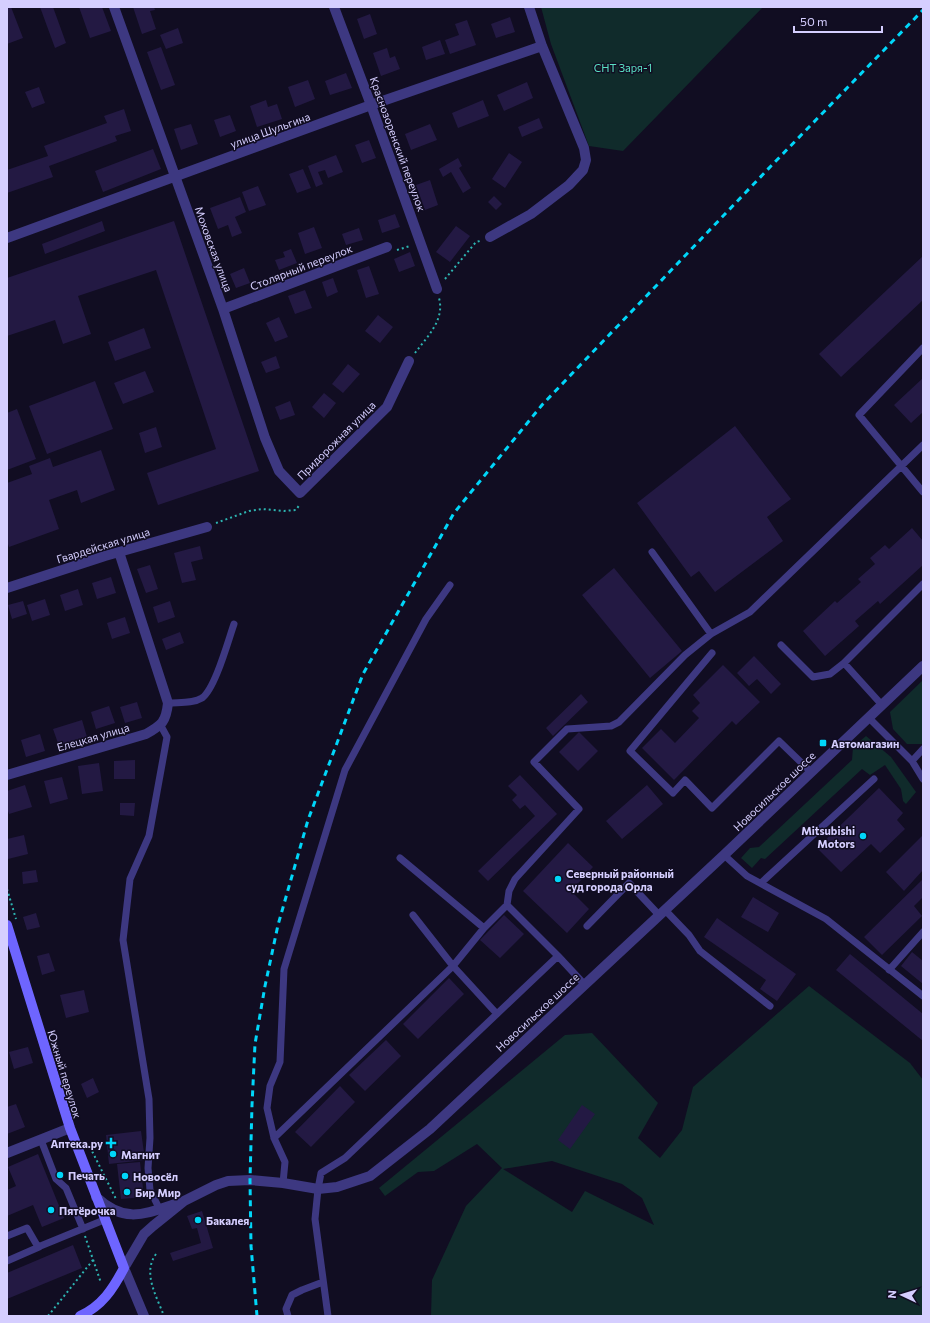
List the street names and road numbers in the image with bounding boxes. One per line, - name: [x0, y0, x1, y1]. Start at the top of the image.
- street label: Краснозоренский переулок: [368, 75, 429, 213]
- street label: улица Шульгина: [228, 110, 312, 150]
- street label: Моховская улица: [193, 205, 235, 293]
- street label: Столярный переулок: [248, 241, 354, 293]
- street label: Придорожная улица: [294, 398, 378, 482]
- street label: Гвардейская улица: [55, 525, 151, 565]
- street label: Елецкая улица: [55, 720, 131, 754]
- street label: Новосильское шоссе: [730, 748, 818, 834]
- street label: Новосильское шоссе: [493, 970, 581, 1054]
- street label: Южный переулок: [45, 1028, 85, 1120]

